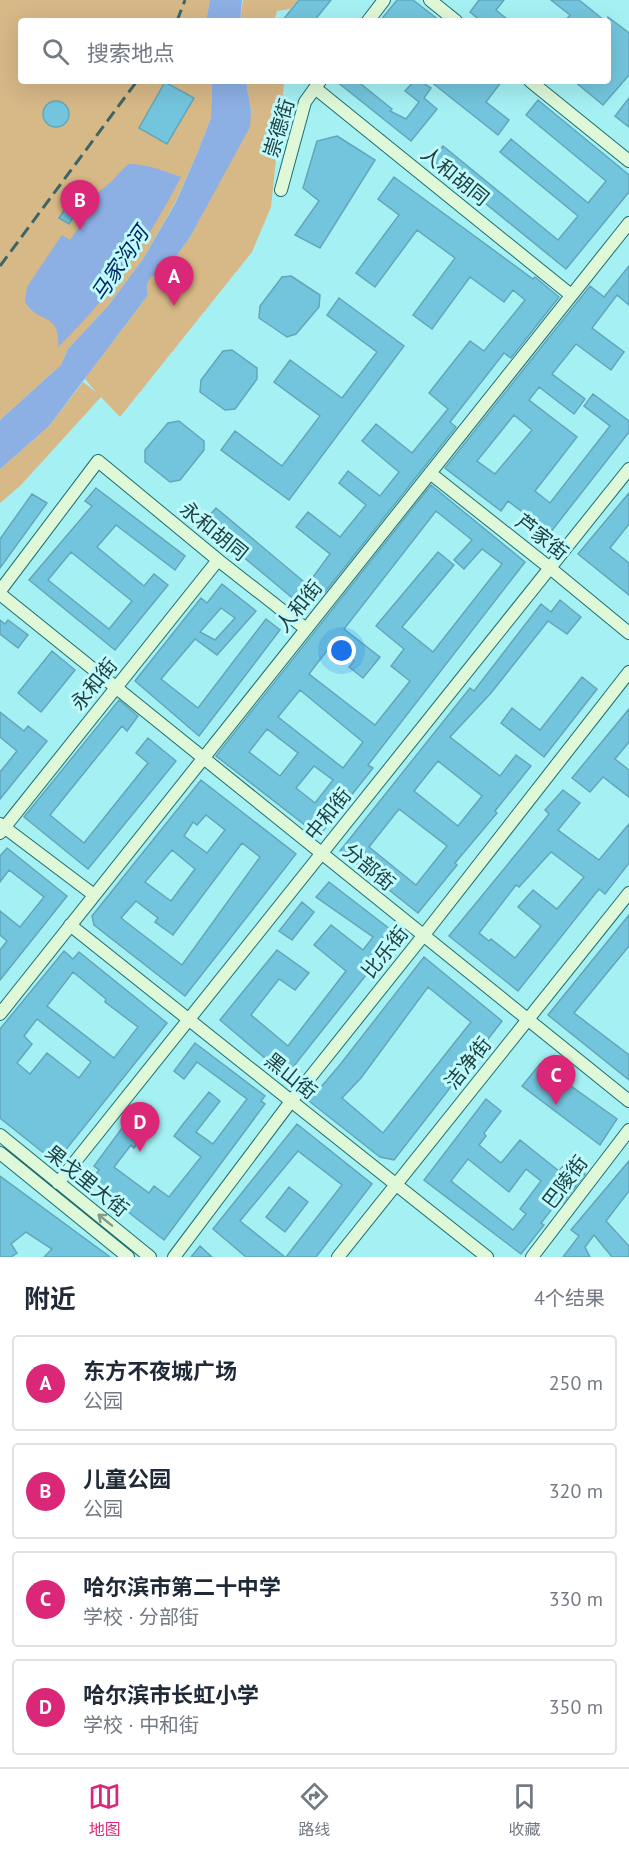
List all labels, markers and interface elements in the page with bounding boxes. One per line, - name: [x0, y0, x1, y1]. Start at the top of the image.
- search box: [18, 18, 611, 84]
- icon: search: [39, 35, 72, 68]
- text: 搜索地点: [87, 39, 175, 67]
- street label: 崇德街: [258, 96, 300, 160]
- street label: 人和胡同: [416, 141, 494, 211]
- pin: B: [60, 180, 100, 230]
- water label: 马家沟河: [85, 218, 157, 306]
- pin: A: [154, 256, 194, 306]
- street label: 永和胡同: [175, 496, 253, 566]
- street label: 芦家街: [510, 508, 574, 566]
- street label: 人和街: [270, 575, 328, 637]
- your location: [327, 636, 356, 665]
- street label: 永和街: [65, 653, 123, 715]
- street label: 中和街: [299, 783, 357, 845]
- street label: 分部街: [338, 838, 400, 896]
- street label: 比乐街: [356, 921, 414, 983]
- street label: 洁净街: [439, 1032, 497, 1094]
- street label: 黑山街: [260, 1047, 322, 1105]
- pin: C: [536, 1056, 576, 1105]
- pin: D: [120, 1102, 160, 1152]
- street label: 果戈里大街: [40, 1139, 134, 1223]
- street label: 巴陵街: [537, 1150, 593, 1214]
- one-way arrow: [97, 1214, 113, 1227]
- text: 附近: [24, 1282, 76, 1315]
- text: 4个结果: [534, 1285, 605, 1311]
- text: 东方不夜城广场: [83, 1357, 237, 1385]
- text: A: [39, 1370, 52, 1396]
- text: 250 m: [549, 1370, 603, 1396]
- text: 公园: [83, 1388, 123, 1414]
- text: 儿童公园: [83, 1465, 171, 1493]
- text: B: [40, 1478, 51, 1504]
- text: 320 m: [549, 1478, 603, 1504]
- text: 公园: [83, 1496, 123, 1522]
- text: 哈尔滨市第二十中学: [83, 1573, 281, 1601]
- text: C: [40, 1586, 51, 1612]
- text: 330 m: [549, 1586, 603, 1612]
- text: 学校 · 分部街: [83, 1604, 199, 1630]
- text: 哈尔滨市长虹小学: [83, 1681, 259, 1709]
- text: D: [39, 1694, 52, 1720]
- text: 350 m: [549, 1694, 603, 1720]
- text: 学校 · 中和街: [83, 1712, 199, 1738]
- tab: 地图: [88, 1780, 121, 1840]
- tab: 路线: [298, 1780, 331, 1840]
- tab: 收藏: [508, 1780, 541, 1840]

